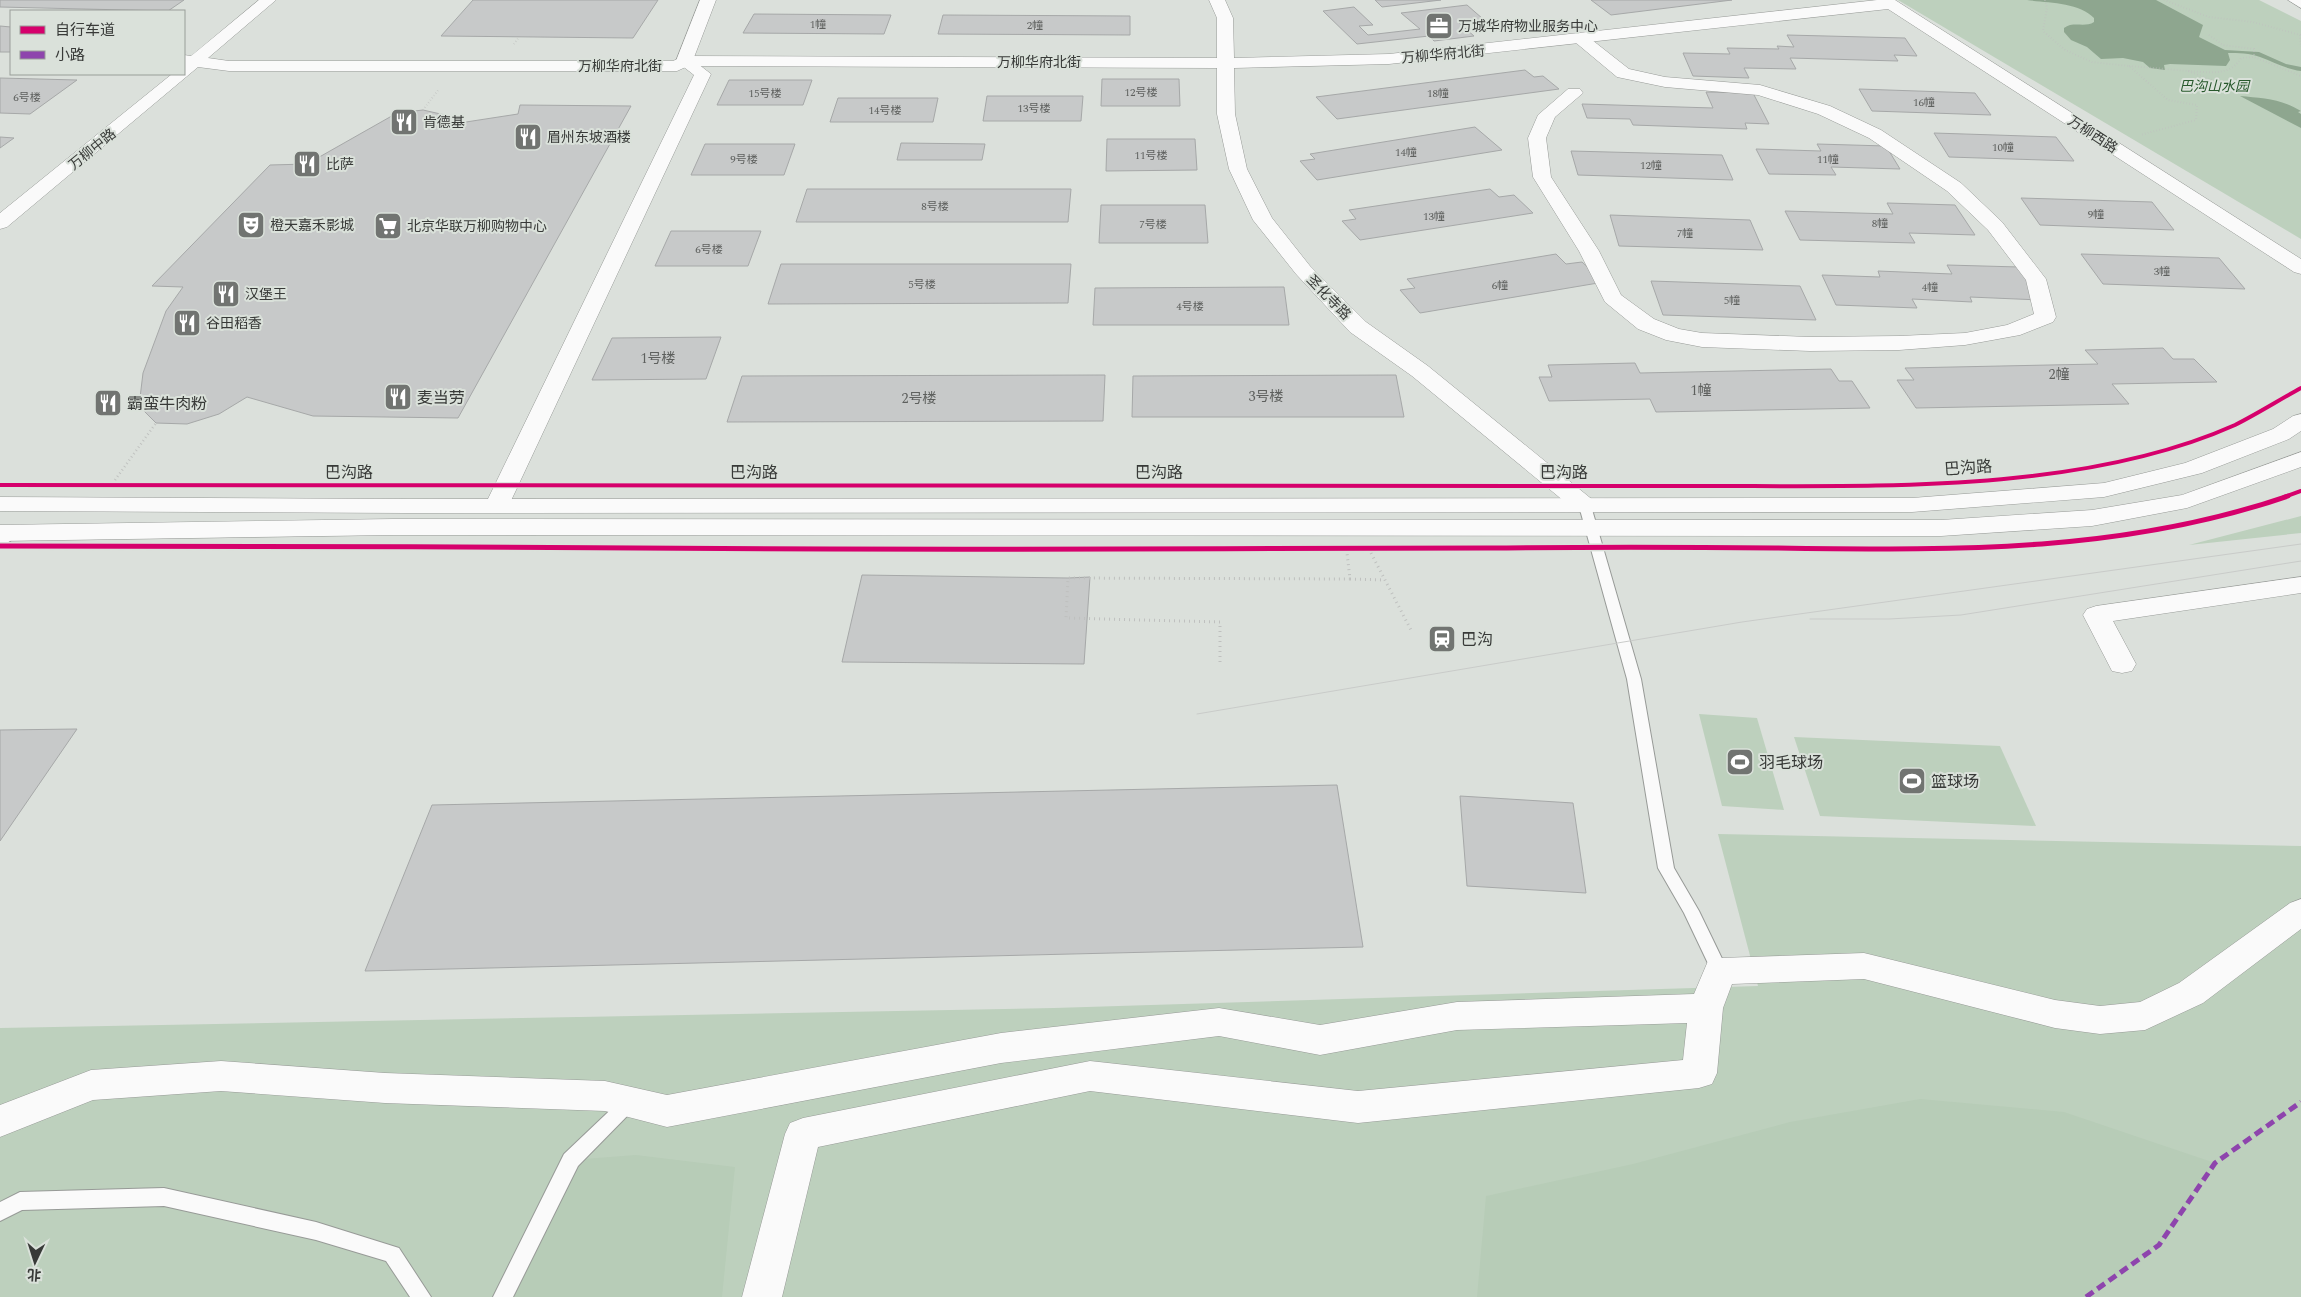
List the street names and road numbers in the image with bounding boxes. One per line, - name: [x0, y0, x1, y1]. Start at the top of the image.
- street label: 万柳华府北街: [1400, 40, 1486, 69]
- street label: 万柳华府北街: [997, 52, 1081, 73]
- street label: 万柳华府北街: [578, 56, 662, 77]
- street label: 万柳西路: [2064, 110, 2122, 158]
- street label: 万柳中路: [64, 124, 121, 175]
- street label: 圣化寺路: [1302, 270, 1356, 325]
- street label: 巴沟路: [1943, 454, 1993, 482]
- street label: 巴沟路: [325, 461, 373, 485]
- street label: 巴沟路: [730, 461, 778, 485]
- street label: 巴沟路: [1135, 461, 1183, 485]
- street label: 巴沟路: [1540, 461, 1588, 485]

